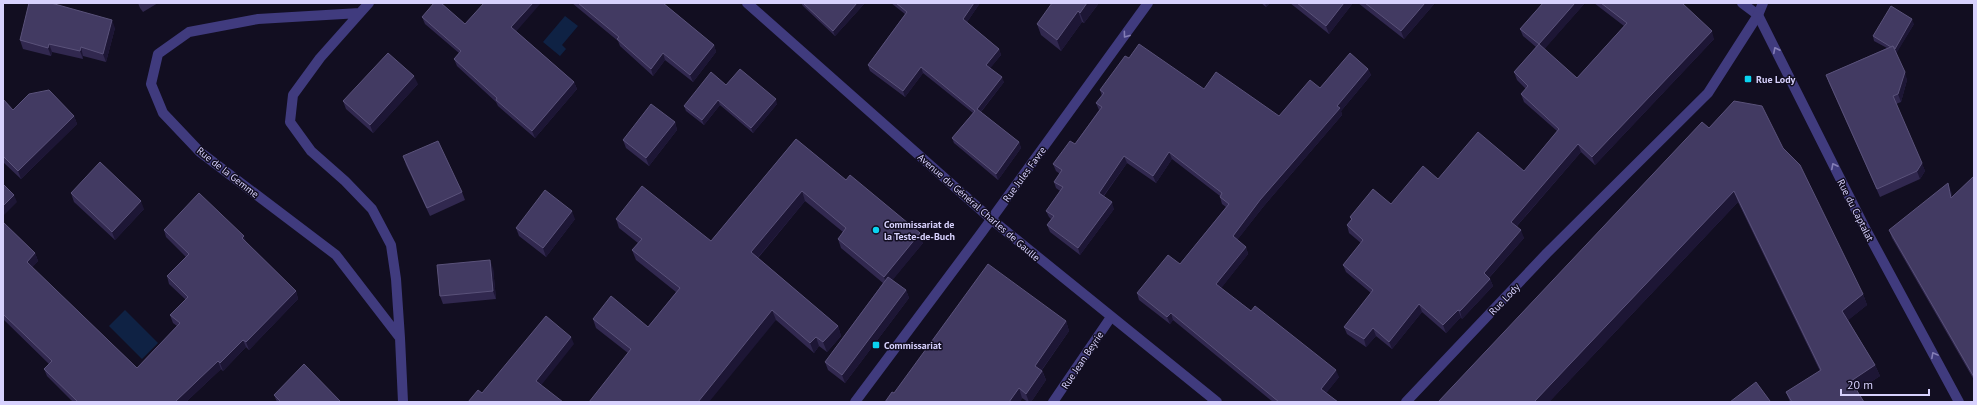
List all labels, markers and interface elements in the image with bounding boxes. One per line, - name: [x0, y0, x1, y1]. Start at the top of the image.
- one-way arrow: [1123, 30, 1130, 37]
- one-way arrow: [1773, 47, 1780, 54]
- place label: Rue Lody: [1756, 73, 1796, 86]
- marker: Rue Lody: [1743, 74, 1753, 84]
- street label: Rue de la Gemme: [194, 144, 261, 201]
- street label: Rue Jules Favre: [1000, 144, 1049, 205]
- street label: Avenue du Général Charles de Gaulle: [915, 151, 1043, 264]
- one-way arrow: [1831, 163, 1839, 170]
- street label: Rue du Captalat: [1834, 177, 1877, 244]
- place label: Commissariat de la Teste-de-Buch: [884, 218, 955, 243]
- marker: Commissariat de la Teste-de-Buch: [871, 225, 881, 235]
- street label: Rue Lody: [1486, 281, 1523, 318]
- street label: Rue Jean Beyrie: [1058, 329, 1106, 392]
- place label: Commissariat: [884, 339, 942, 352]
- marker: Commissariat: [871, 340, 881, 350]
- one-way arrow: [1931, 352, 1939, 360]
- scale bar: [1841, 371, 1929, 397]
- text: 20 m: [1847, 377, 1873, 392]

